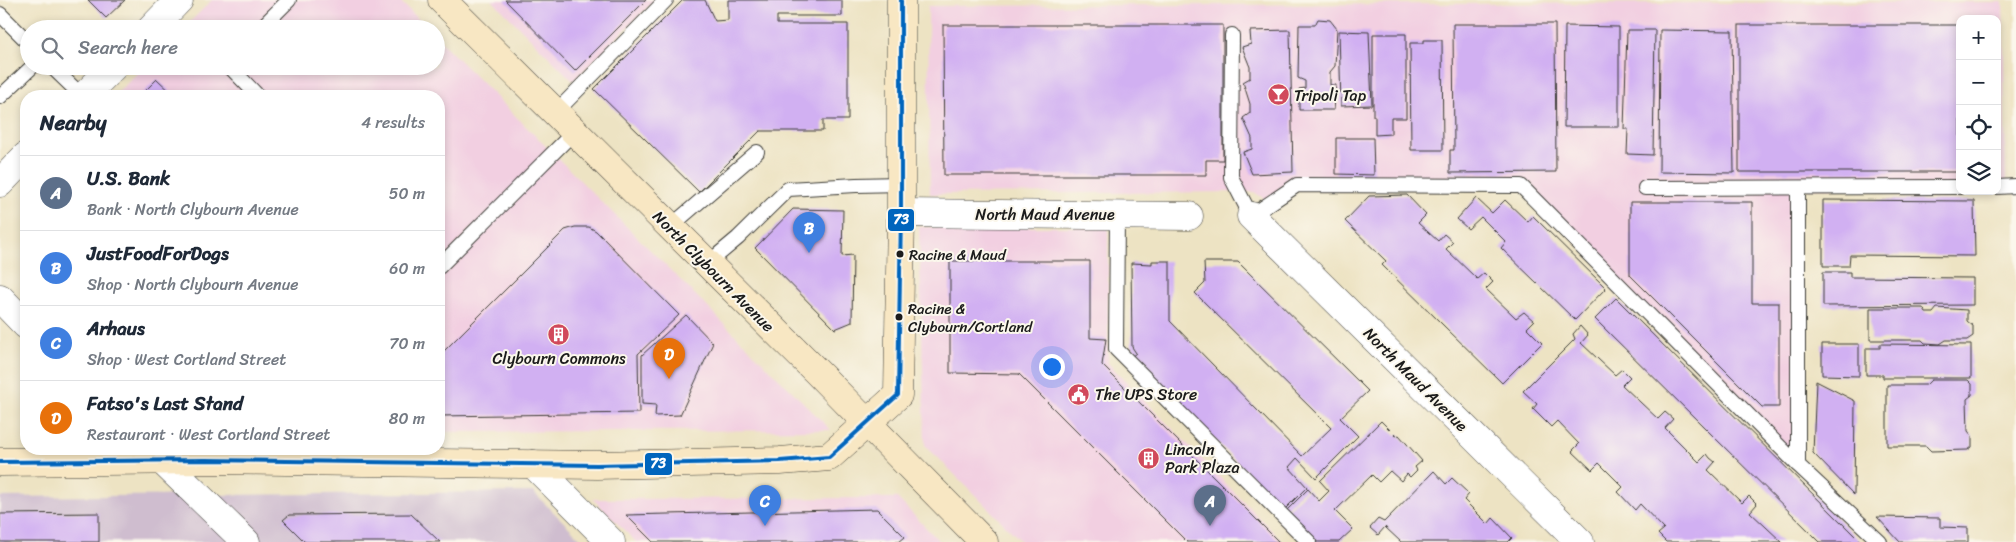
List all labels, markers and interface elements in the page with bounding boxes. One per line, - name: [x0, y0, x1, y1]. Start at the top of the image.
- map controls: [1956, 15, 2001, 195]
- button: +: [1956, 15, 2001, 60]
- search box: [20, 20, 445, 75]
- text: Search here: [78, 31, 178, 64]
- icon: search: [38, 34, 66, 62]
- button: −: [1956, 60, 2001, 105]
- place label: Tripoli Tap: [1294, 81, 1367, 110]
- bar icon: Tripoli Tap: [1266, 83, 1290, 107]
- text: Nearby: [40, 104, 106, 142]
- button: locate: [1956, 105, 2001, 150]
- text: 4 results: [361, 108, 425, 137]
- button: layers: [1956, 150, 2001, 195]
- text: U.S. Bank: [87, 162, 170, 195]
- text: A: [51, 179, 61, 208]
- text: 50 m: [389, 179, 425, 208]
- text: Bank · North Clybourn Avenue: [87, 195, 299, 224]
- street label: North Maud Avenue: [975, 200, 1115, 229]
- street label: North Clybourn Avenue: [645, 203, 782, 340]
- text: 73: [893, 207, 909, 232]
- line badge: 73: [887, 208, 915, 232]
- pin: B: [793, 212, 825, 253]
- text: JustFoodForDogs: [87, 237, 229, 270]
- place label: Racine & Maud: [909, 242, 1007, 268]
- marker: Racine & Maud: [895, 249, 905, 259]
- text: B: [51, 254, 61, 283]
- text: 60 m: [389, 254, 425, 283]
- text: Shop · North Clybourn Avenue: [87, 270, 298, 299]
- place label: Racine & Clybourn/Cortland: [908, 296, 1033, 340]
- text: Arhaus: [87, 312, 145, 345]
- marker: Racine & Clybourn/Cortland: [894, 312, 904, 322]
- street label: North Maud Avenue: [1356, 320, 1475, 439]
- building icon: Clybourn Commons: [547, 322, 571, 346]
- text: C: [51, 329, 61, 358]
- text: 70 m: [389, 329, 425, 358]
- pin: D: [653, 338, 685, 379]
- place label: Clybourn Commons: [492, 344, 626, 373]
- text: Shop · West Cortland Street: [87, 345, 286, 374]
- your location: [1039, 354, 1065, 380]
- place label: The UPS Store: [1095, 380, 1197, 409]
- public building icon: The UPS Store: [1067, 382, 1091, 406]
- text: Fatso's Last Stand: [87, 387, 243, 420]
- text: D: [51, 404, 61, 433]
- text: 80 m: [389, 404, 425, 433]
- text: Restaurant · West Cortland Street: [87, 420, 330, 449]
- place label: Lincoln Park Plaza: [1165, 435, 1240, 482]
- building icon: Lincoln Park Plaza: [1137, 446, 1161, 470]
- text: 73: [650, 451, 666, 476]
- line badge: 73: [644, 452, 673, 476]
- pin: C: [749, 485, 781, 526]
- pin: A: [1194, 485, 1226, 526]

